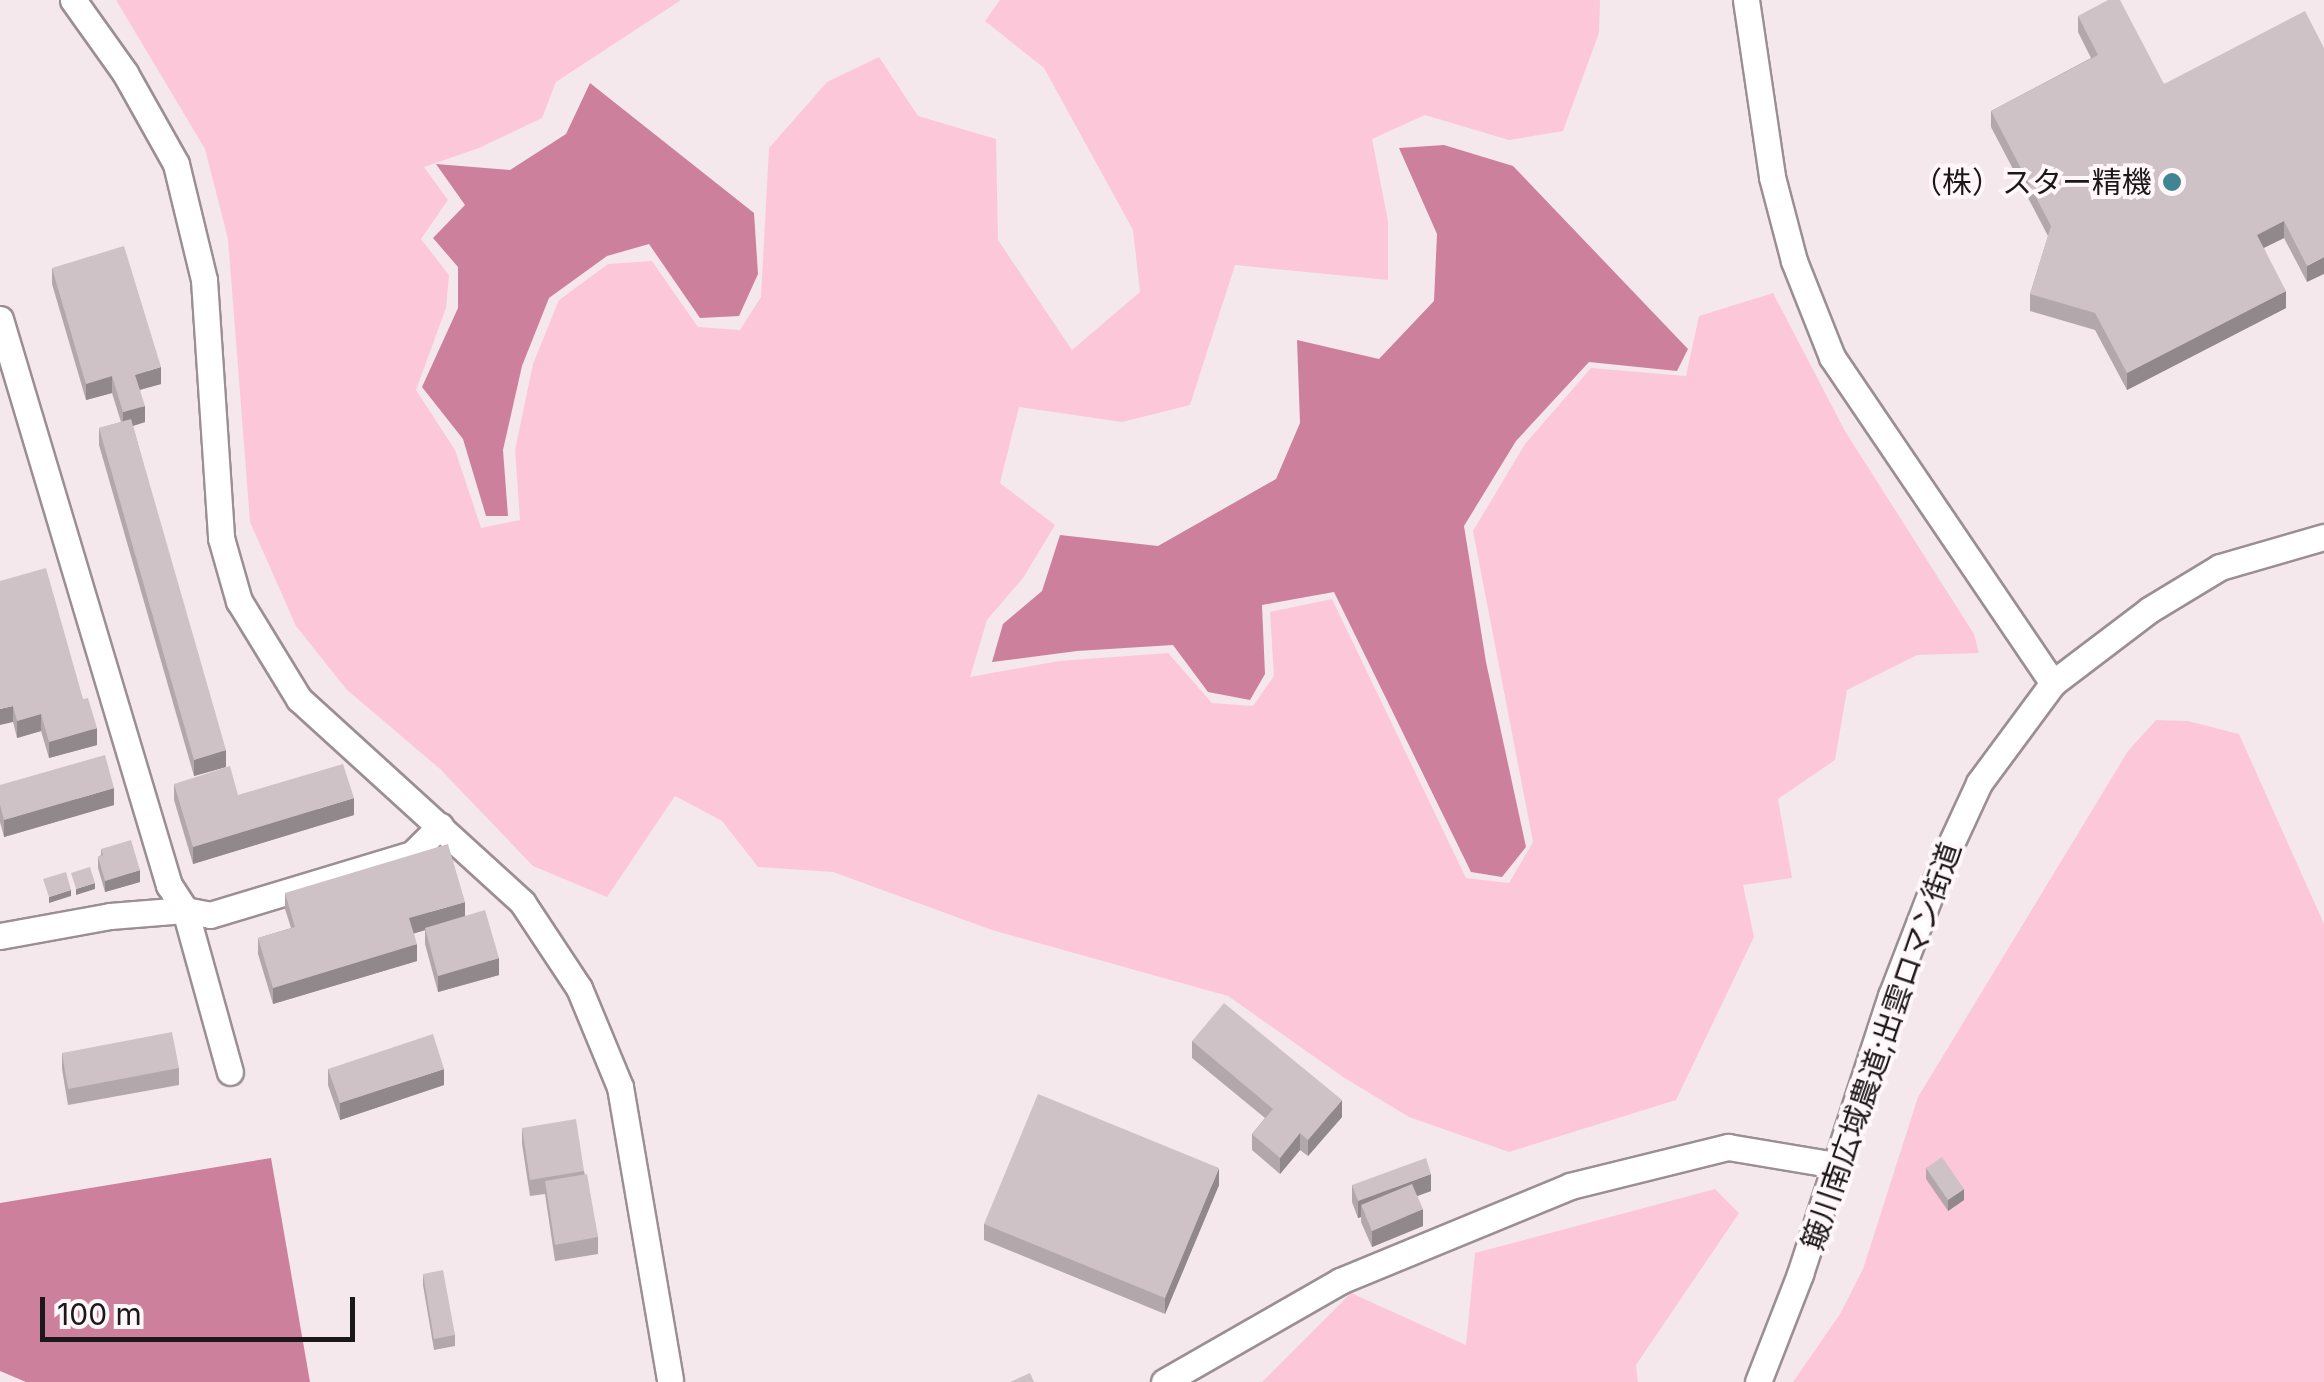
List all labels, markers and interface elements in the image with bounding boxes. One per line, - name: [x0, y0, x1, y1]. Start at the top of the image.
- place label: （株）スター精機: [1912, 164, 2152, 200]
- marker: （株）スター精機: [2161, 171, 2183, 193]
- street label: 簸川南広域農道;出雲ロマン街道: [1794, 837, 1968, 1255]
- scale bar: [45, 1277, 360, 1339]
- text: 100 m: [57, 1296, 142, 1332]

